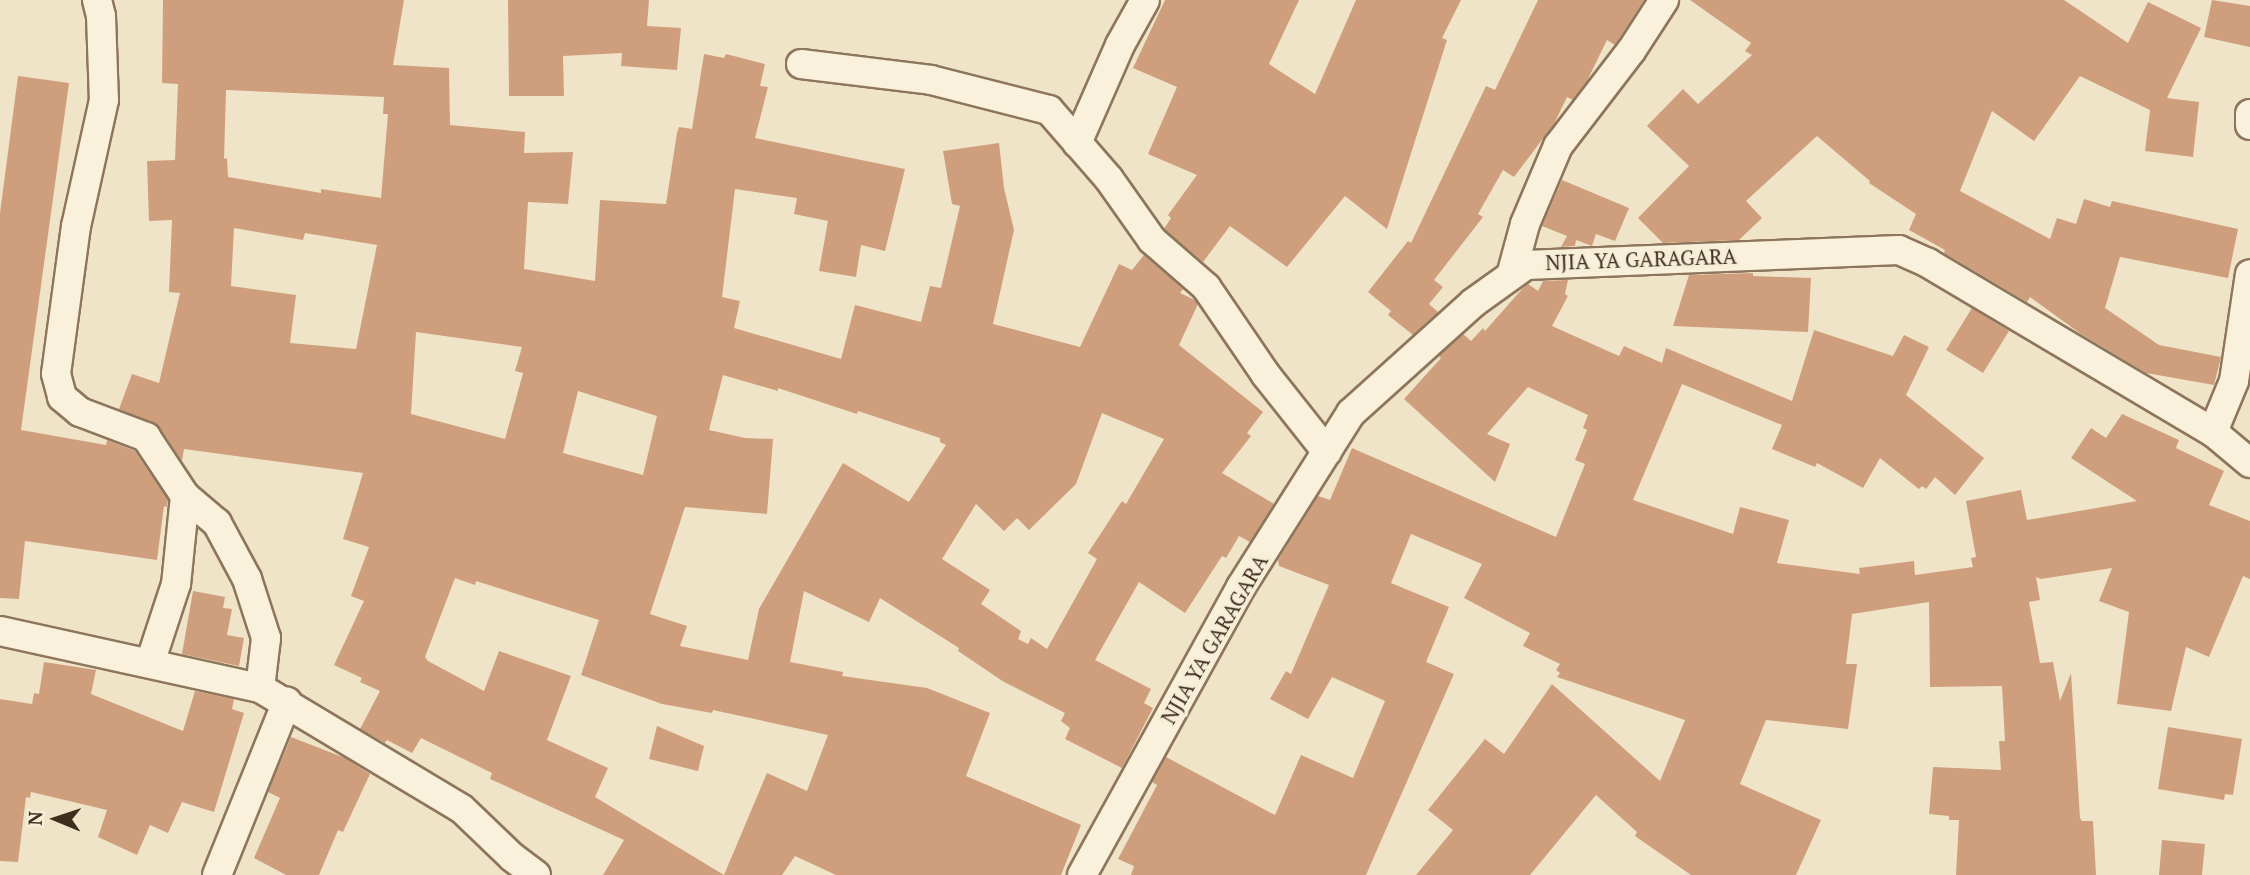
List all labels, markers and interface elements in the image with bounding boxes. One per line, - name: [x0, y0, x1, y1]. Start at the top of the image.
- street label: NJIA YA GARAGARA: [1544, 243, 1738, 275]
- street label: NJIA YA GARAGARA: [1155, 549, 1273, 729]
- north arrow: [21, 784, 91, 854]
- text: N: [22, 811, 47, 826]

